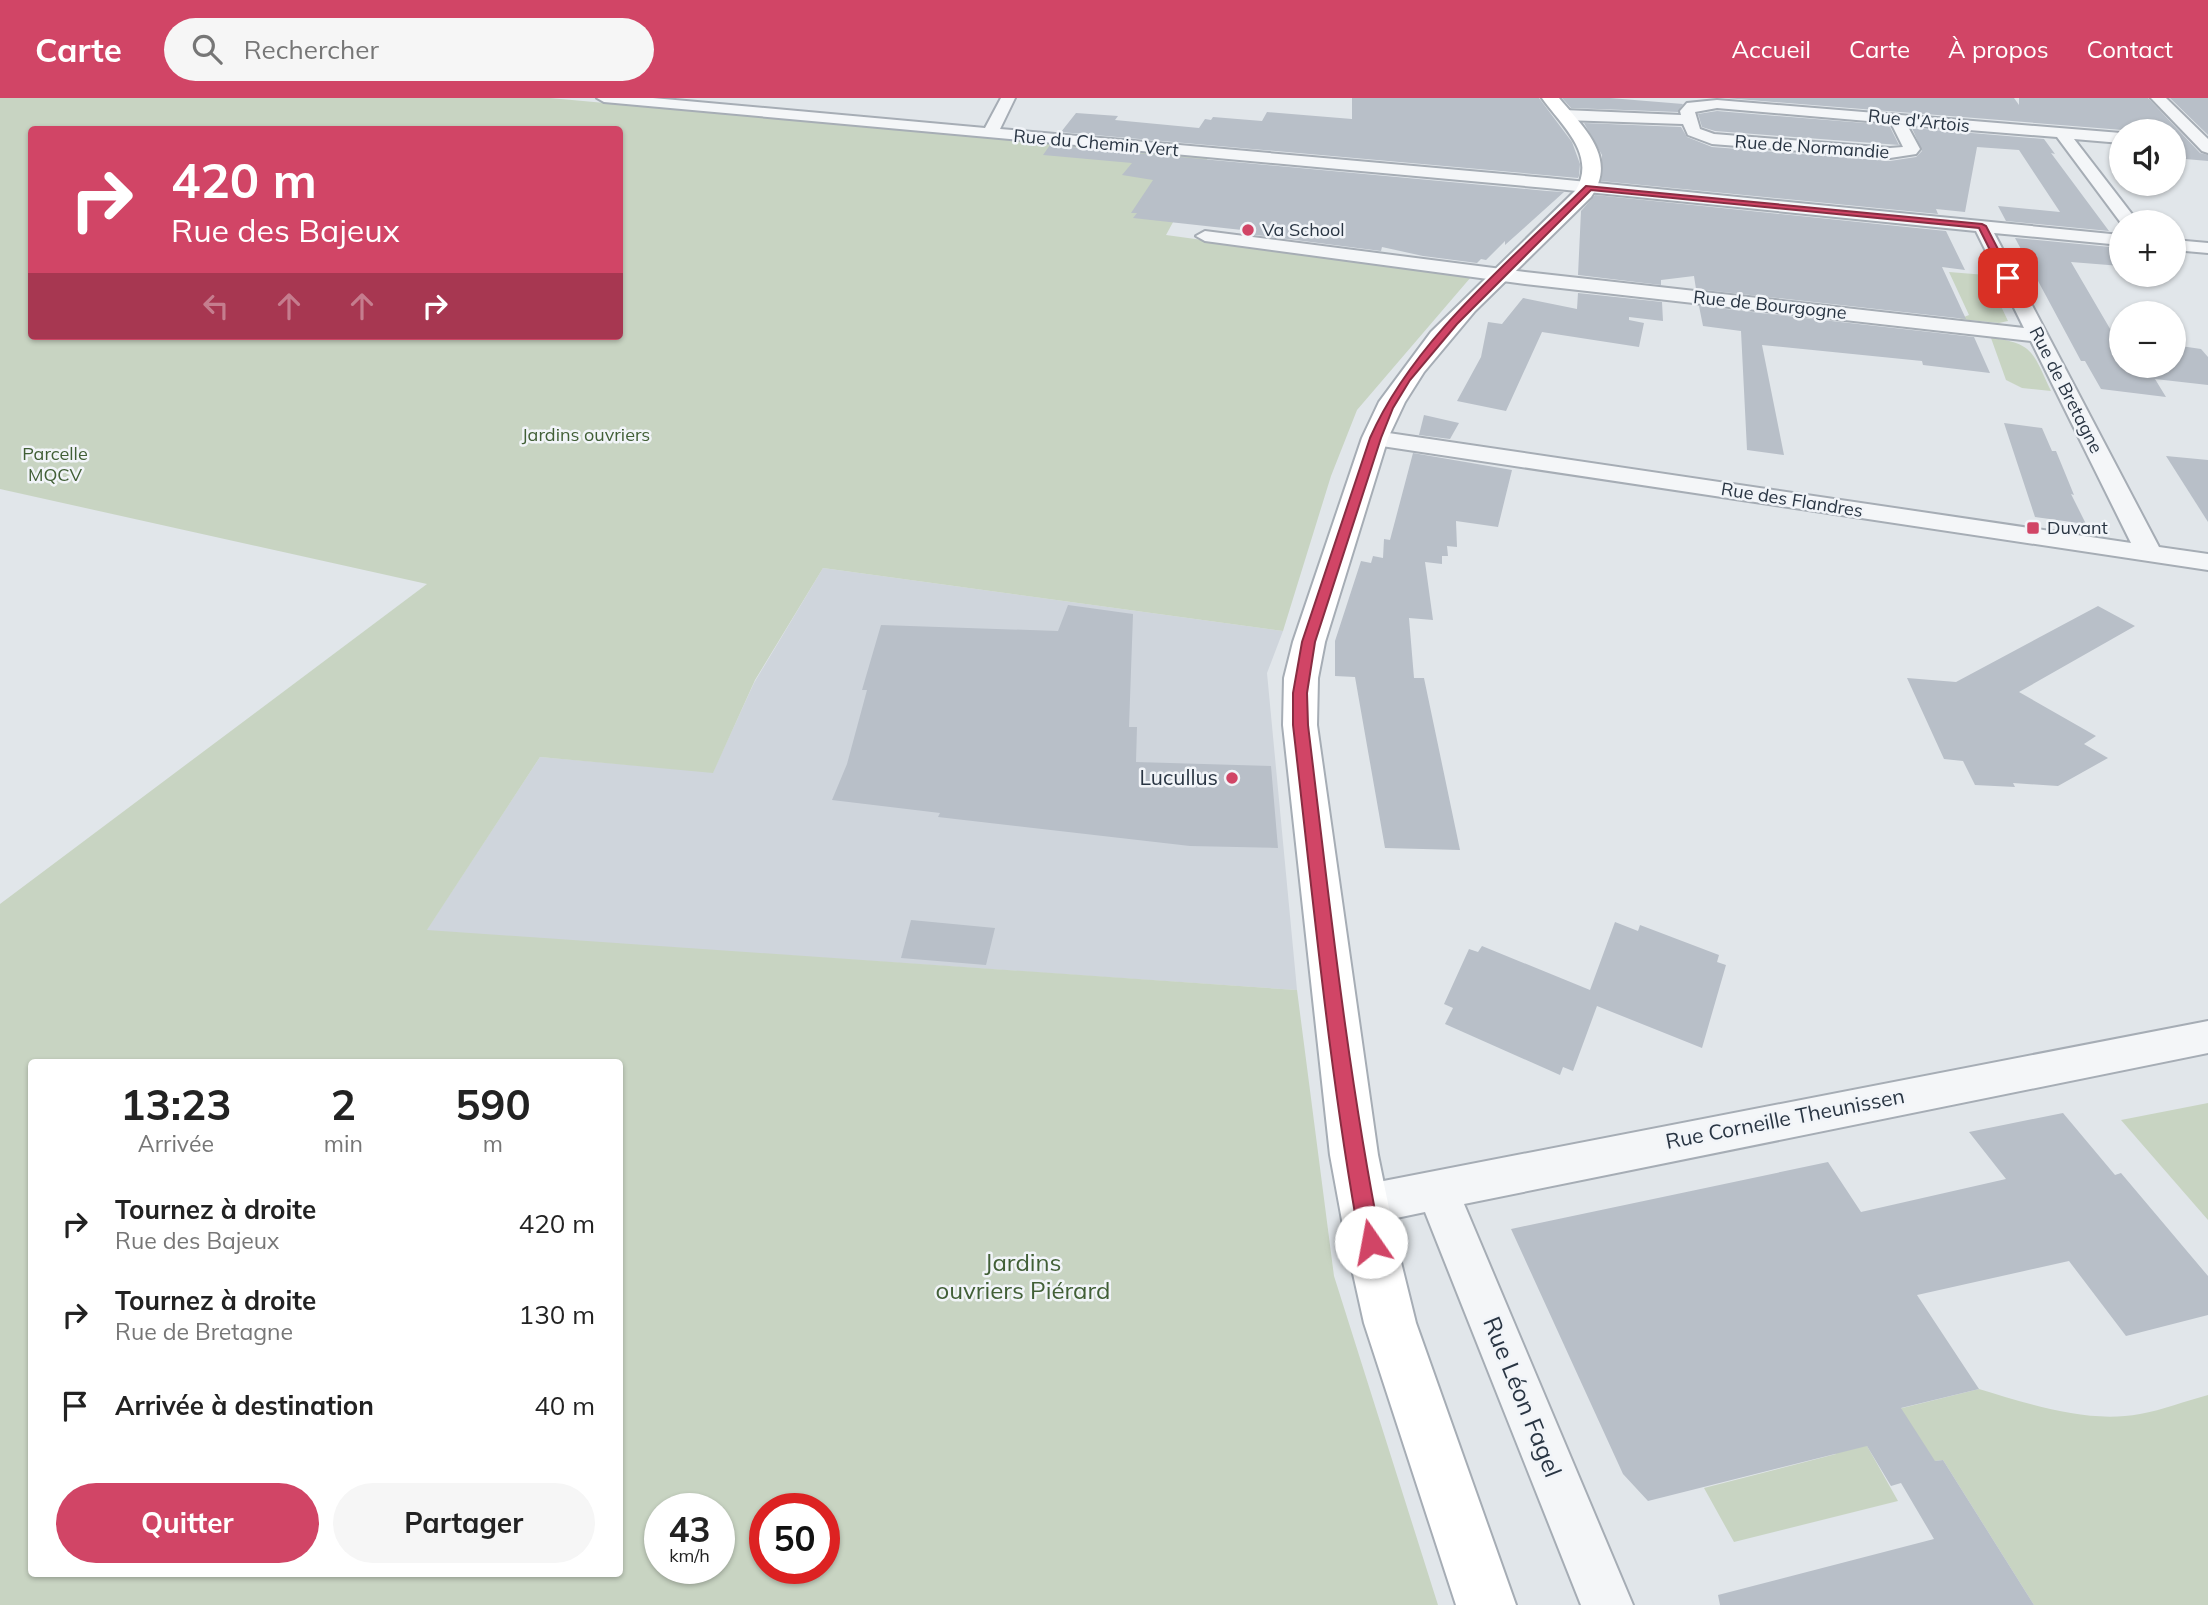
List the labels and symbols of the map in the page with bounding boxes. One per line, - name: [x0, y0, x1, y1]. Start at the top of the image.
- street label: Rue d'Artois: [1867, 104, 1971, 137]
- street label: Rue du Chemin Vert: [1012, 124, 1180, 161]
- street label: Rue de Normandie: [1734, 130, 1890, 163]
- place label: Va School: [1262, 218, 1345, 241]
- marker: Va School: [1240, 222, 1256, 238]
- pin: [1978, 248, 2038, 308]
- street label: Rue de Bourgogne: [1692, 285, 1848, 324]
- street label: Rue de Bretagne: [2025, 322, 2108, 457]
- park label: Jardins ouvriers: [522, 423, 650, 446]
- park label: Parcelle MQCV: [22, 442, 88, 486]
- street label: Rue des Flandres: [1720, 477, 1865, 522]
- place label: Duvant: [2047, 516, 2108, 539]
- marker: Duvant: [2025, 520, 2041, 536]
- place label: Lucullus: [1140, 764, 1218, 790]
- marker: Lucullus: [1224, 770, 1240, 786]
- street label: Rue Corneille Theunissen: [1663, 1082, 1906, 1154]
- position arrow: [1334, 1205, 1408, 1279]
- park label: Jardins ouvriers Piérard: [936, 1247, 1110, 1305]
- street label: Rue Léon Fagel: [1477, 1312, 1569, 1481]
- speed limit sign: 50: [749, 1493, 840, 1584]

